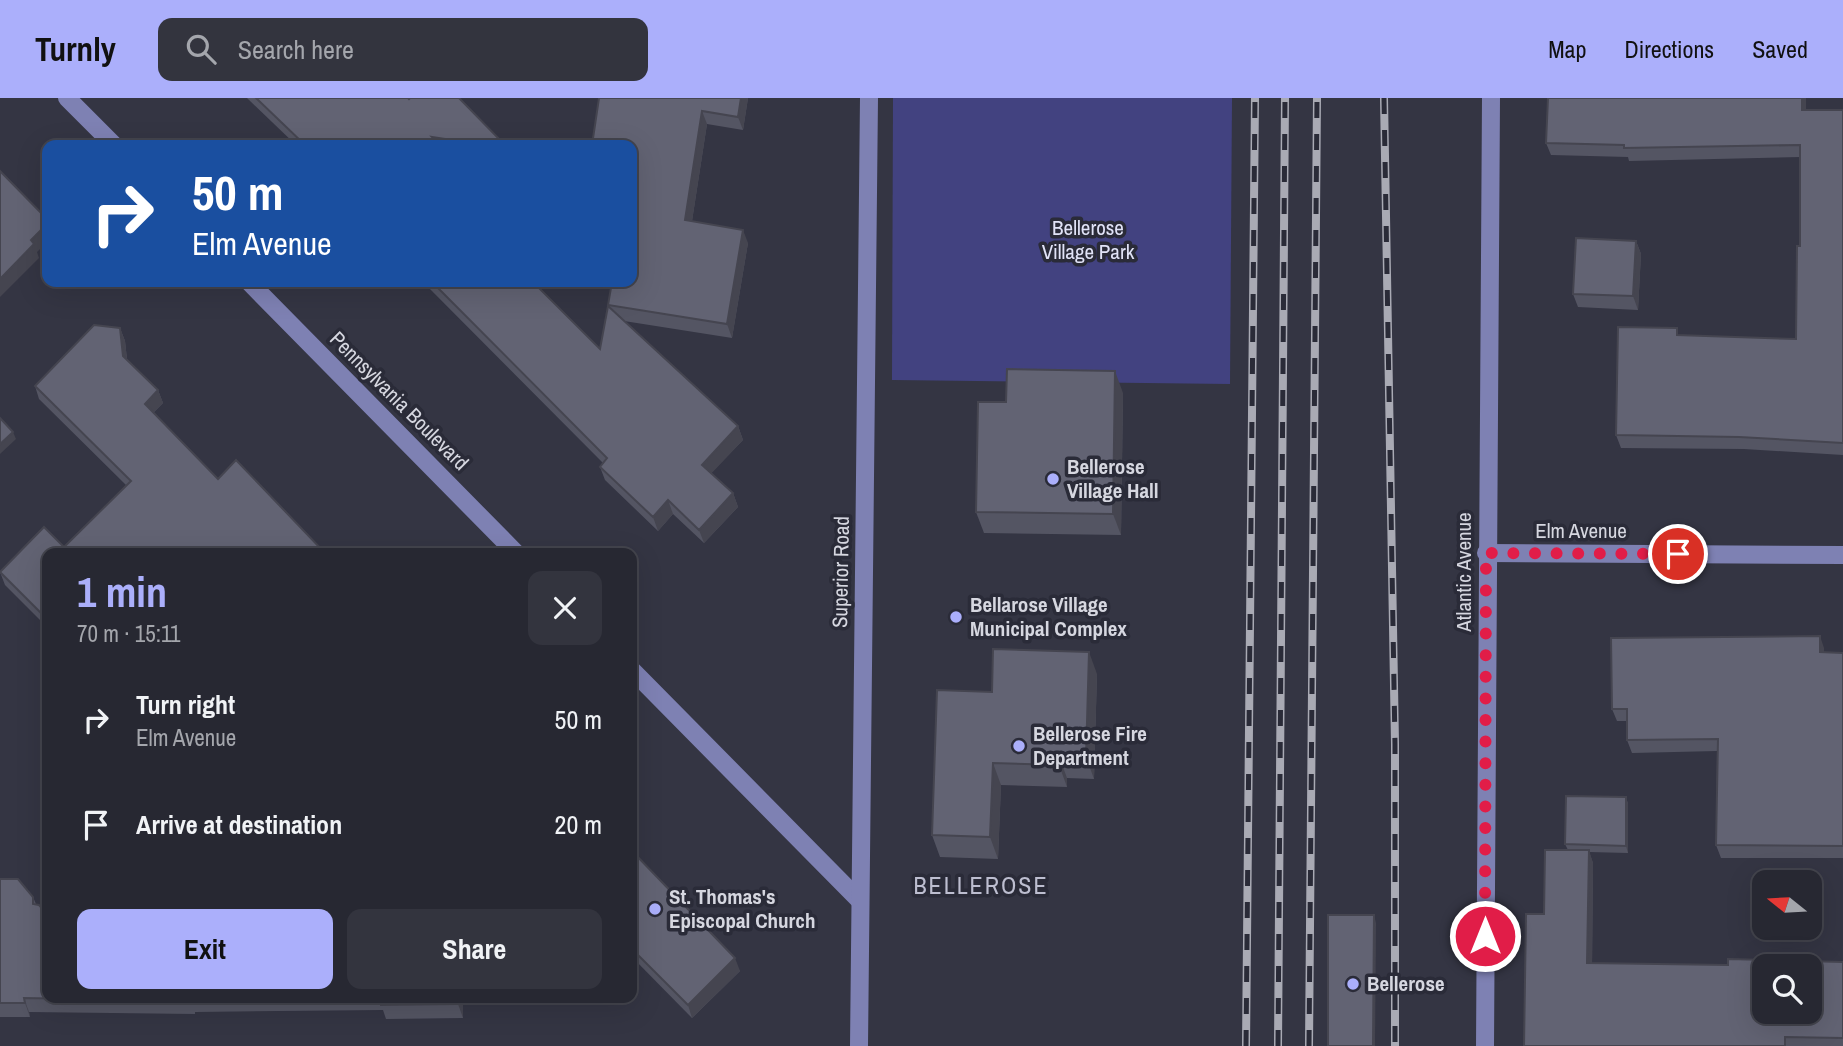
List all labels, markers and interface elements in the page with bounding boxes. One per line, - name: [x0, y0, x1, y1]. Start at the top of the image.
- search box: [158, 18, 648, 81]
- text: Turnly: [35, 27, 116, 71]
- icon: search: [182, 30, 220, 68]
- text: Search here: [238, 32, 354, 67]
- text: Map: [1548, 33, 1586, 65]
- text: Directions: [1624, 33, 1714, 65]
- text: Saved: [1752, 33, 1808, 65]
- text: 50 m: [192, 159, 284, 225]
- icon: right: [77, 168, 168, 259]
- park label: Bellerose Village Park: [1042, 213, 1135, 266]
- text: Elm Avenue: [192, 222, 332, 265]
- street label: Pennsylvania Boulevard: [323, 325, 475, 477]
- place label: Bellerose Village Hall: [1067, 452, 1159, 505]
- marker: Bellerose Village Hall: [1045, 471, 1061, 487]
- street label: Atlantic Avenue: [1449, 512, 1478, 633]
- street label: Superior Road: [825, 516, 856, 628]
- street label: Elm Avenue: [1535, 516, 1627, 545]
- pin: [1648, 524, 1708, 584]
- icon: arrive: [1659, 535, 1697, 573]
- text: 1 min: [77, 564, 167, 620]
- button: close: [528, 571, 602, 645]
- place label: Bellarose Village Municipal Complex: [970, 590, 1127, 643]
- marker: Bellarose Village Municipal Complex: [948, 609, 964, 625]
- text: 70 m · 15:11: [77, 618, 180, 649]
- text: Turn right: [136, 687, 235, 722]
- icon: right: [77, 701, 115, 739]
- text: 50 m: [555, 702, 602, 737]
- place label: Bellerose Fire Department: [1033, 719, 1147, 772]
- text: Elm Avenue: [136, 722, 236, 753]
- marker: Bellerose Fire Department: [1011, 738, 1027, 754]
- icon: arrive: [77, 806, 115, 844]
- text: Arrive at destination: [136, 807, 342, 842]
- text: 20 m: [555, 807, 602, 842]
- district label: BELLEROSE: [913, 869, 1049, 901]
- north arrow: [1752, 870, 1822, 940]
- map controls: [1752, 870, 1822, 1024]
- place label: St. Thomas's Episcopal Church: [669, 882, 815, 935]
- position arrow: [1448, 899, 1522, 973]
- marker: St. Thomas's Episcopal Church: [647, 901, 663, 917]
- button: Exit: [77, 909, 333, 989]
- button: Share: [347, 909, 602, 989]
- button: search: [1752, 954, 1822, 1024]
- place label: Bellerose: [1367, 969, 1445, 998]
- marker: Bellerose: [1345, 976, 1361, 992]

